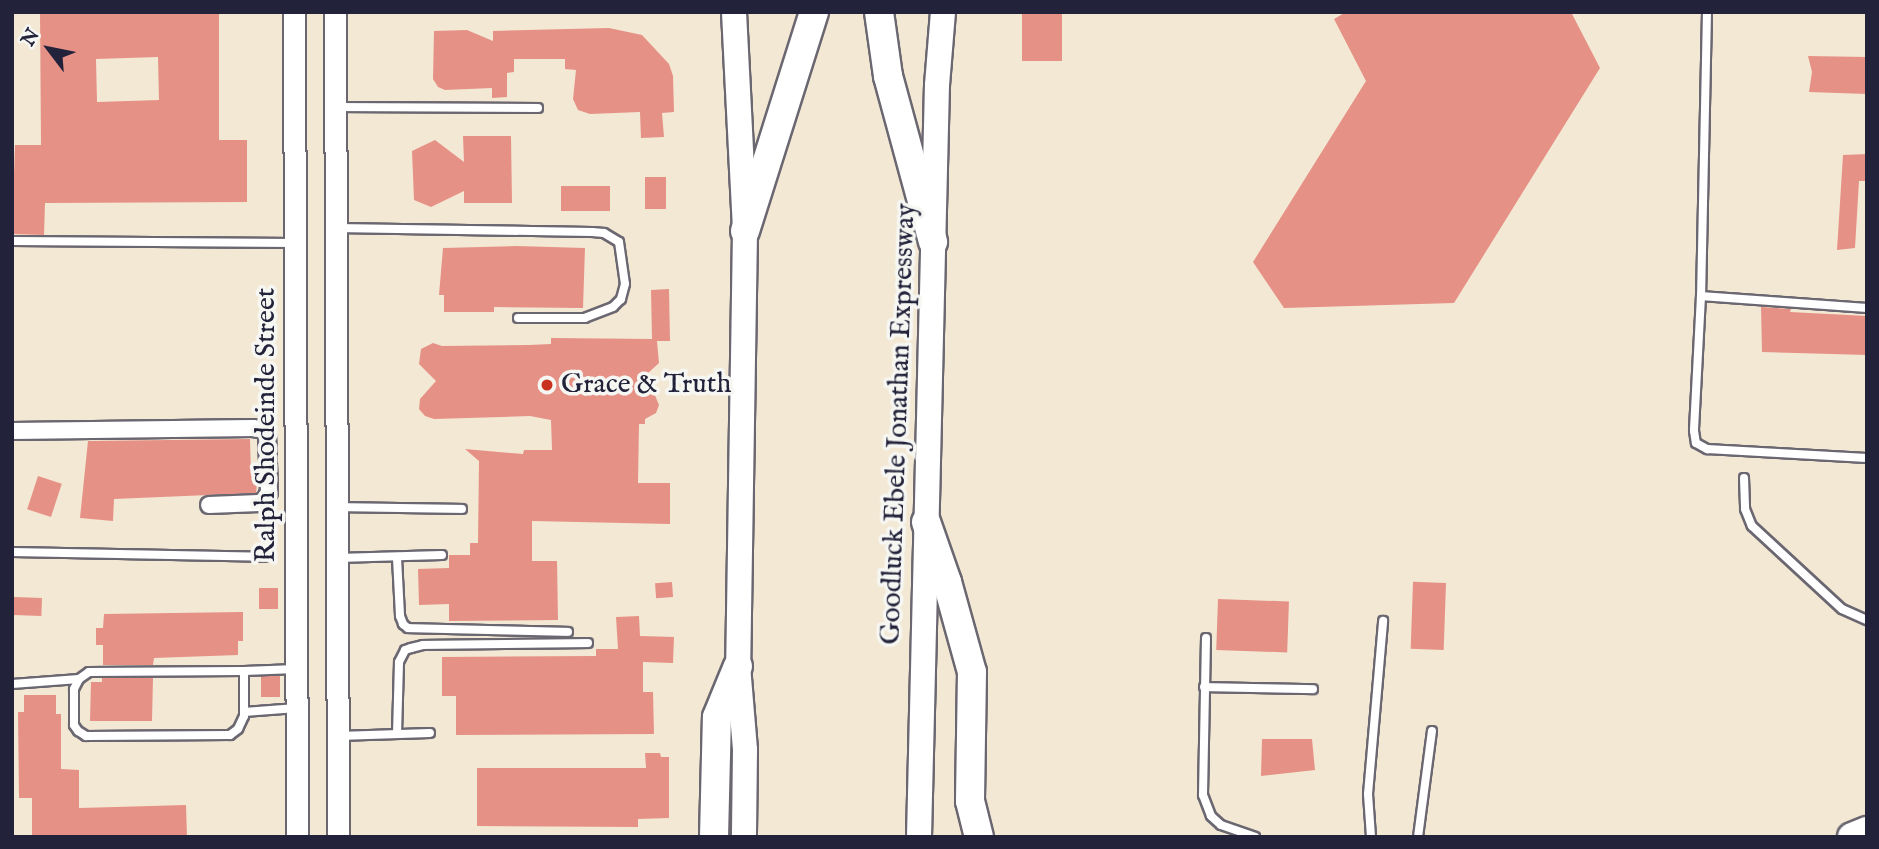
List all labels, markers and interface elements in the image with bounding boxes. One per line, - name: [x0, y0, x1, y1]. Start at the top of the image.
- north arrow: [14, 14, 84, 84]
- text: N: [17, 25, 46, 51]
- street label: Goodluck Ebele Jonathan Expressway: [875, 203, 923, 645]
- street label: Ralph Shodeinde Street: [250, 288, 284, 562]
- place label: Grace & Truth: [561, 368, 731, 402]
- marker: Grace & Truth: [539, 377, 555, 393]

